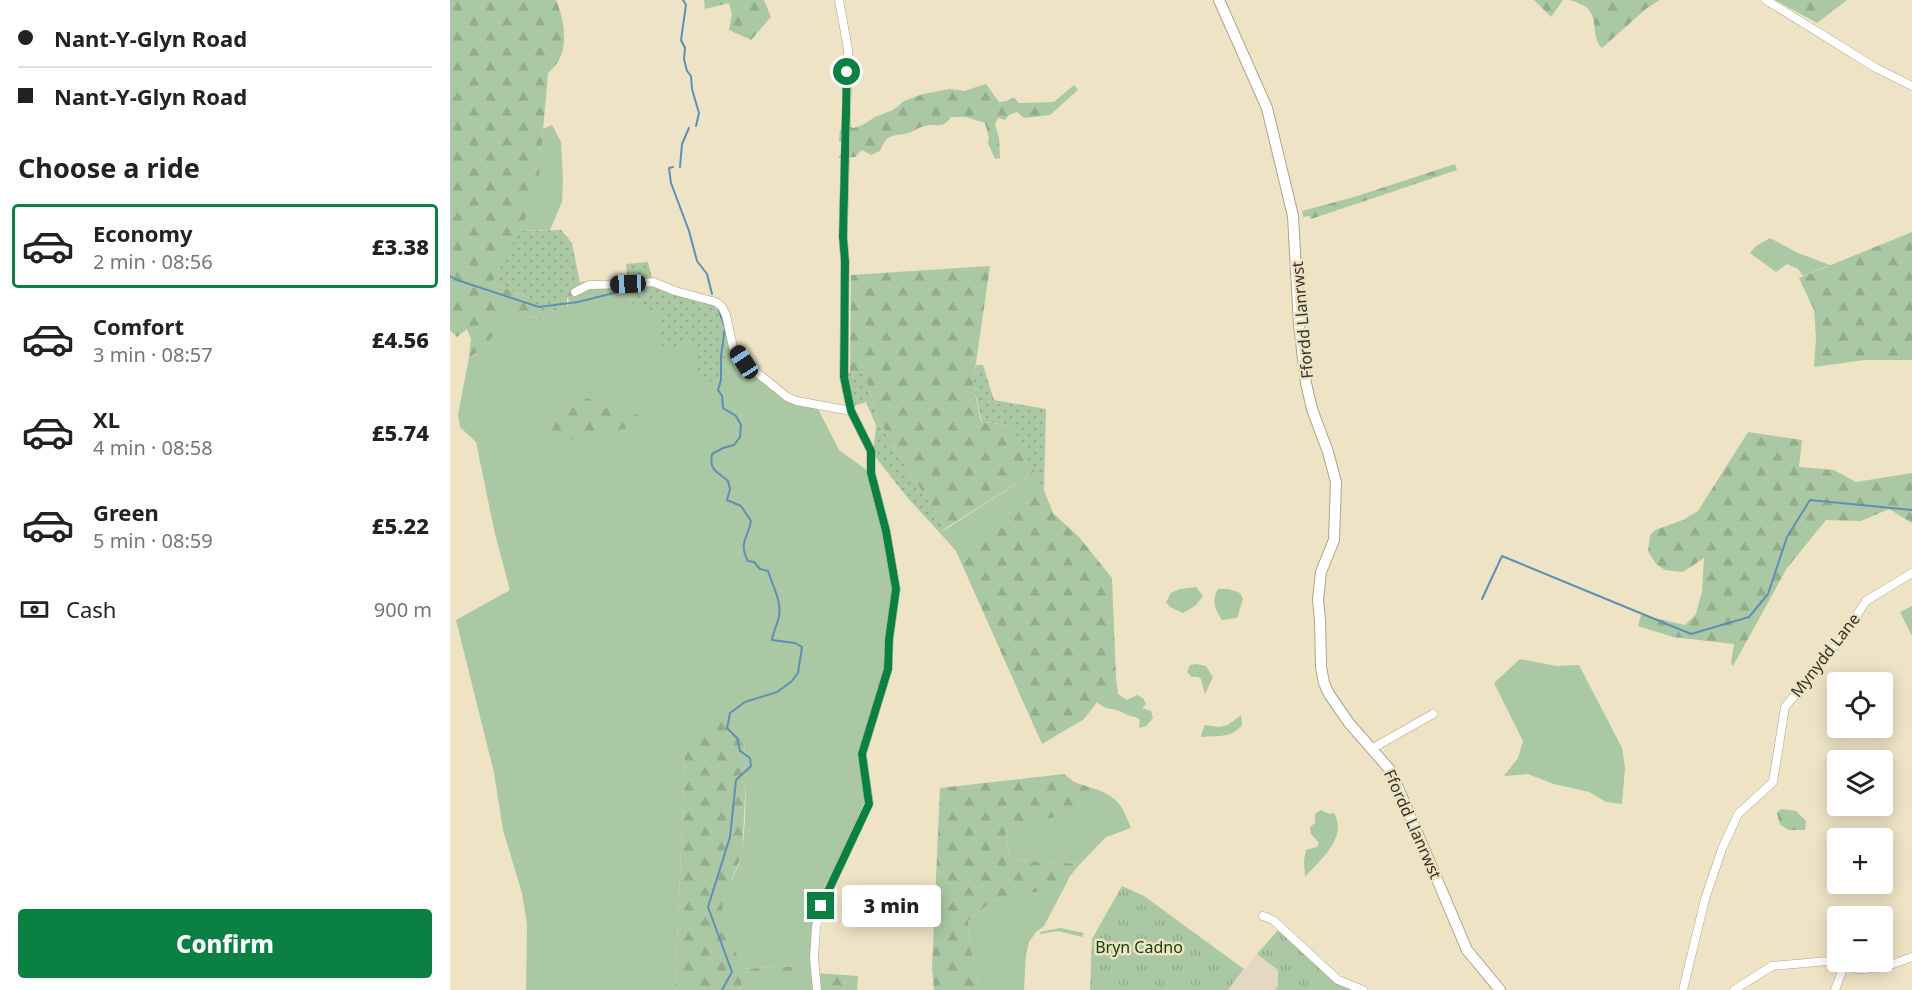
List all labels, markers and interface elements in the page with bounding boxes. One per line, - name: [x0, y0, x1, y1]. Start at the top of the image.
- text: Nant-Y-Glyn Road: [54, 23, 247, 53]
- route start: [833, 58, 860, 85]
- text: Nant-Y-Glyn Road: [54, 81, 247, 111]
- text: Choose a ride: [18, 149, 200, 186]
- text: Economy: [93, 218, 192, 248]
- icon: car: [21, 219, 75, 273]
- text: £3.38: [372, 231, 429, 261]
- text: 2 min · 08:56: [93, 248, 213, 275]
- street label: Ffordd Llanrwst: [1286, 260, 1318, 380]
- car: [610, 274, 646, 294]
- text: Comfort: [93, 311, 184, 341]
- icon: car: [21, 312, 75, 366]
- text: £4.56: [372, 324, 429, 354]
- text: 3 min · 08:57: [93, 341, 213, 368]
- car: [727, 342, 761, 382]
- text: XL: [93, 404, 120, 434]
- icon: car: [21, 405, 75, 459]
- text: £5.74: [372, 417, 429, 447]
- text: 4 min · 08:58: [93, 434, 213, 461]
- text: Green: [93, 497, 159, 527]
- icon: car: [21, 498, 75, 552]
- text: £5.22: [372, 510, 429, 540]
- text: 5 min · 08:59: [93, 527, 213, 554]
- icon: cash: [18, 593, 51, 626]
- text: Cash: [66, 594, 116, 624]
- text: 900 m: [374, 596, 432, 623]
- street label: Mynydd Lane: [1785, 608, 1865, 702]
- map controls: [1827, 672, 1893, 972]
- button: locate: [1827, 672, 1893, 738]
- button: layers: [1827, 750, 1893, 816]
- street label: Ffordd Llanrwst: [1379, 766, 1447, 882]
- button: +: [1827, 828, 1893, 894]
- callout: 3 min: [842, 885, 941, 927]
- route end: [807, 892, 834, 919]
- text: 3 min: [864, 892, 919, 919]
- button: −: [1827, 906, 1893, 972]
- button: Confirm: [18, 909, 432, 978]
- park label: Bryn Cadno: [1095, 936, 1183, 958]

